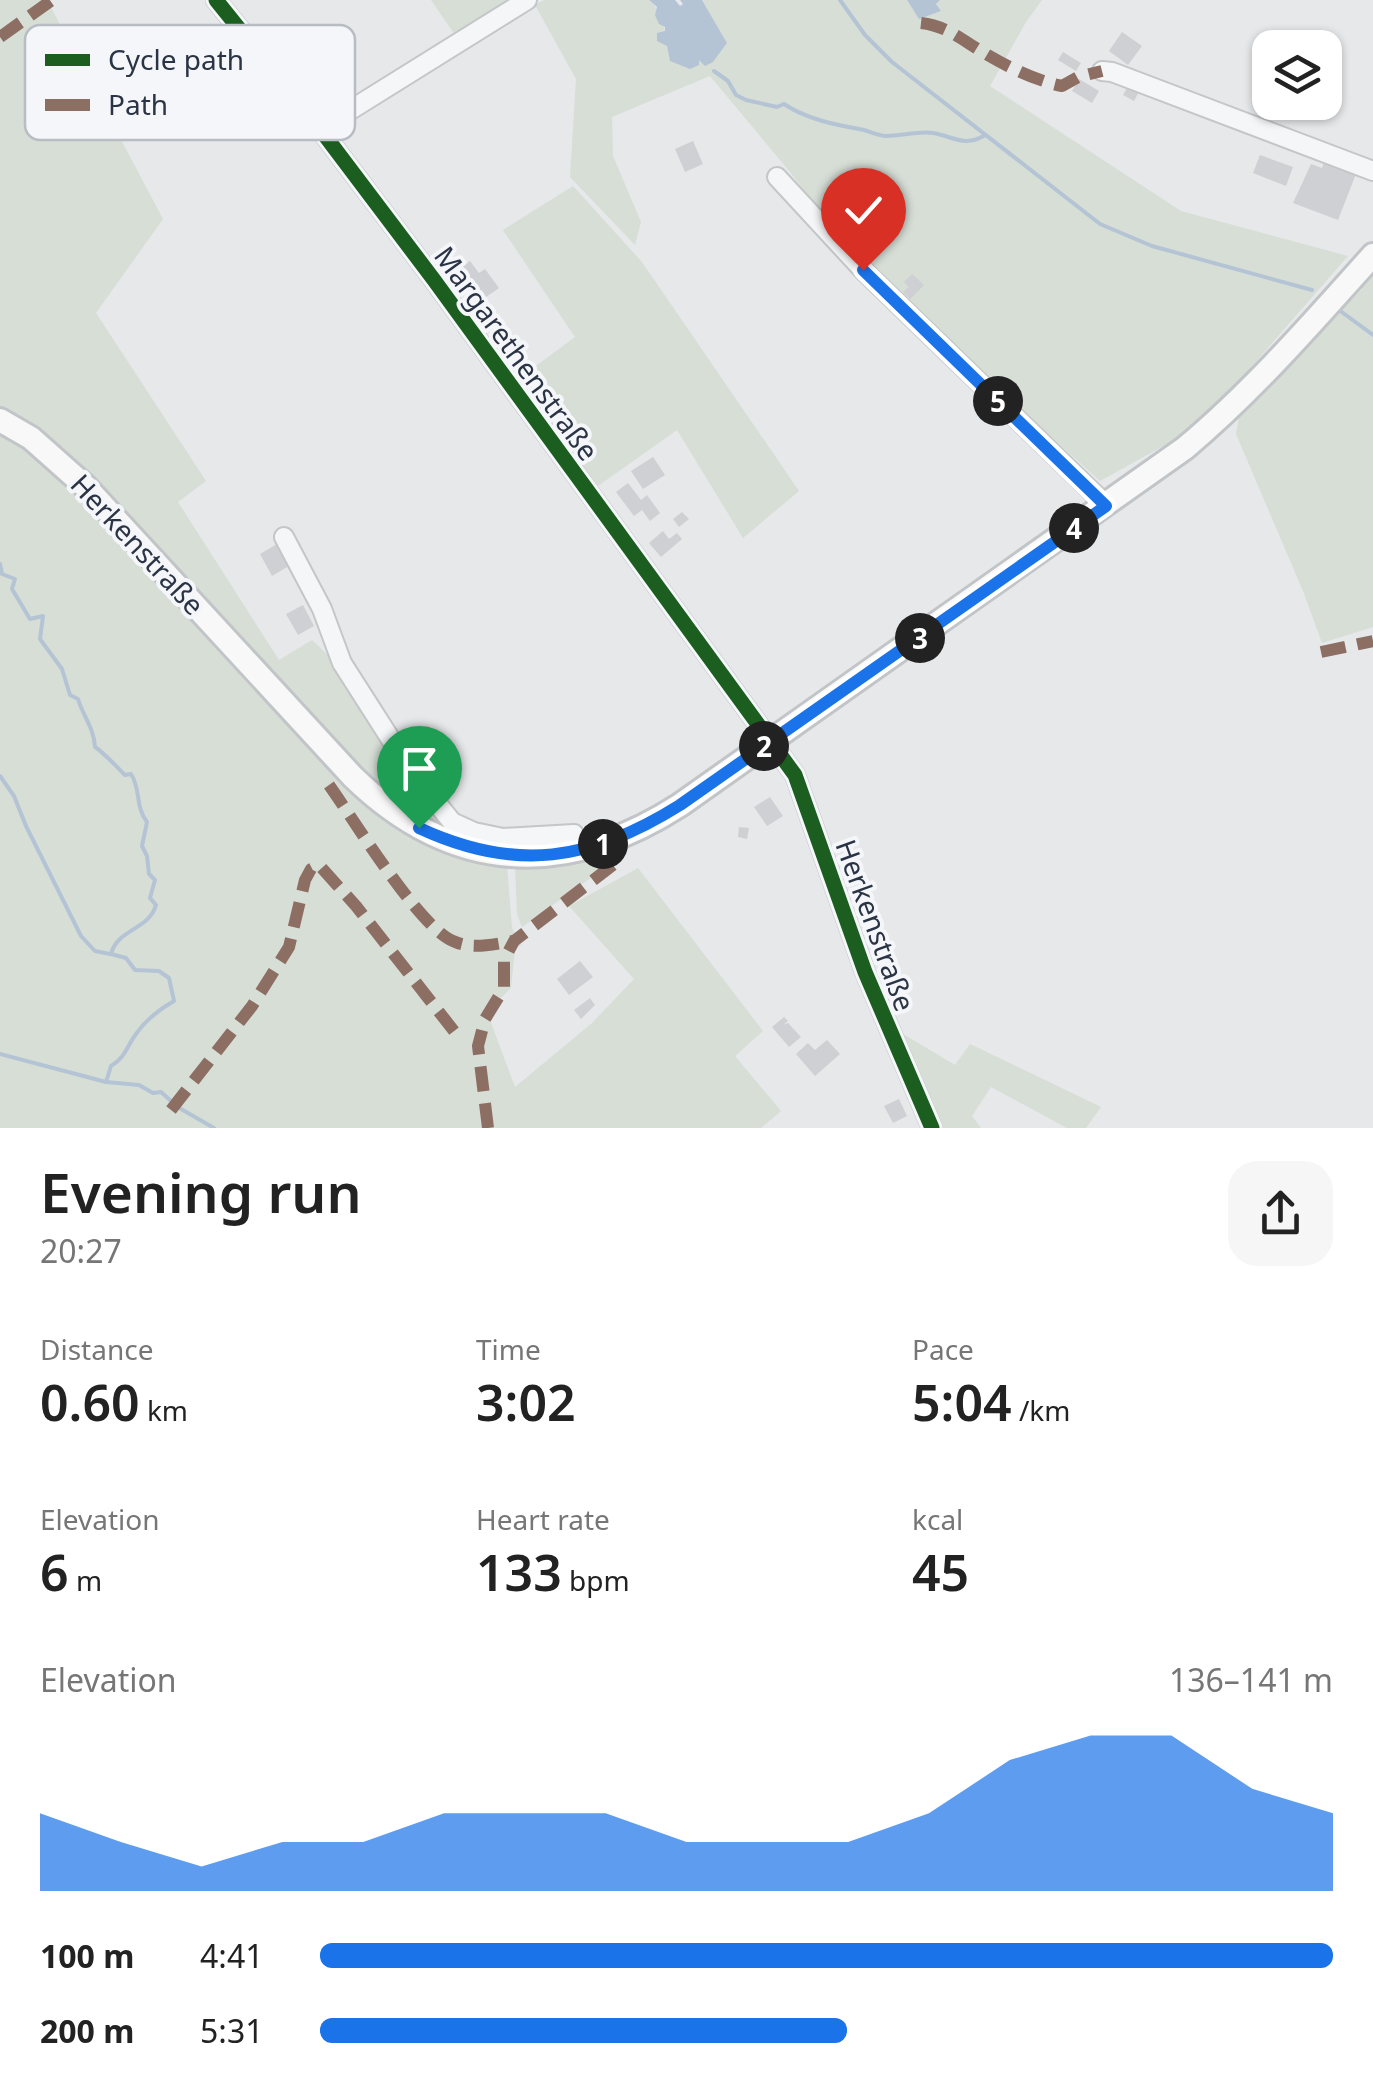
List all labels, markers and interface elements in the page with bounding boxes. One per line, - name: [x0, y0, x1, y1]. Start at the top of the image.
- legend: [25, 25, 355, 140]
- map controls: [1252, 30, 1342, 120]
- button: layers: [1252, 30, 1342, 120]
- text: Cycle path: [108, 40, 244, 78]
- text: Path: [108, 85, 168, 123]
- pin: [821, 168, 906, 271]
- icon: check: [836, 183, 891, 238]
- street label: Margarethenstraße: [426, 238, 608, 468]
- pin: 5: [973, 376, 1023, 426]
- text: 5: [990, 382, 1006, 420]
- street label: Herkenstraße: [63, 465, 213, 623]
- pin: 4: [1049, 503, 1099, 553]
- text: 4: [1066, 509, 1082, 547]
- pin: 3: [895, 613, 945, 663]
- text: 3: [912, 619, 928, 657]
- pin: 2: [739, 721, 789, 771]
- pin: [377, 726, 462, 829]
- text: 2: [756, 727, 772, 765]
- icon: arrive: [392, 741, 447, 796]
- pin: 1: [578, 819, 628, 869]
- text: 1: [595, 825, 611, 863]
- street label: Herkenstraße: [827, 834, 925, 1016]
- text: Evening run: [40, 1154, 361, 1229]
- button: share: [1228, 1161, 1333, 1266]
- text: 20:27: [40, 1229, 122, 1272]
- text: Distance: [40, 1330, 153, 1368]
- text: Time: [476, 1330, 541, 1368]
- text: Pace: [912, 1330, 974, 1368]
- text: 0.60: [40, 1368, 140, 1436]
- text: 3:02: [476, 1368, 576, 1436]
- text: 5:04: [912, 1368, 1012, 1436]
- text: km: [140, 1391, 188, 1429]
- text: /km: [1012, 1391, 1070, 1429]
- text: Elevation: [40, 1500, 160, 1538]
- text: Heart rate: [476, 1500, 610, 1538]
- text: kcal: [912, 1500, 963, 1538]
- text: 6: [40, 1538, 69, 1606]
- text: 133: [476, 1538, 562, 1606]
- text: 45: [912, 1538, 969, 1606]
- text: m: [69, 1561, 102, 1599]
- text: bpm: [562, 1561, 630, 1599]
- text: Elevation: [40, 1658, 177, 1701]
- text: 136–141 m: [1169, 1658, 1333, 1701]
- text: 100 m: [40, 1934, 134, 1977]
- text: 4:41: [200, 1934, 264, 1977]
- text: 200 m: [40, 2009, 134, 2052]
- text: 5:31: [200, 2009, 264, 2052]

